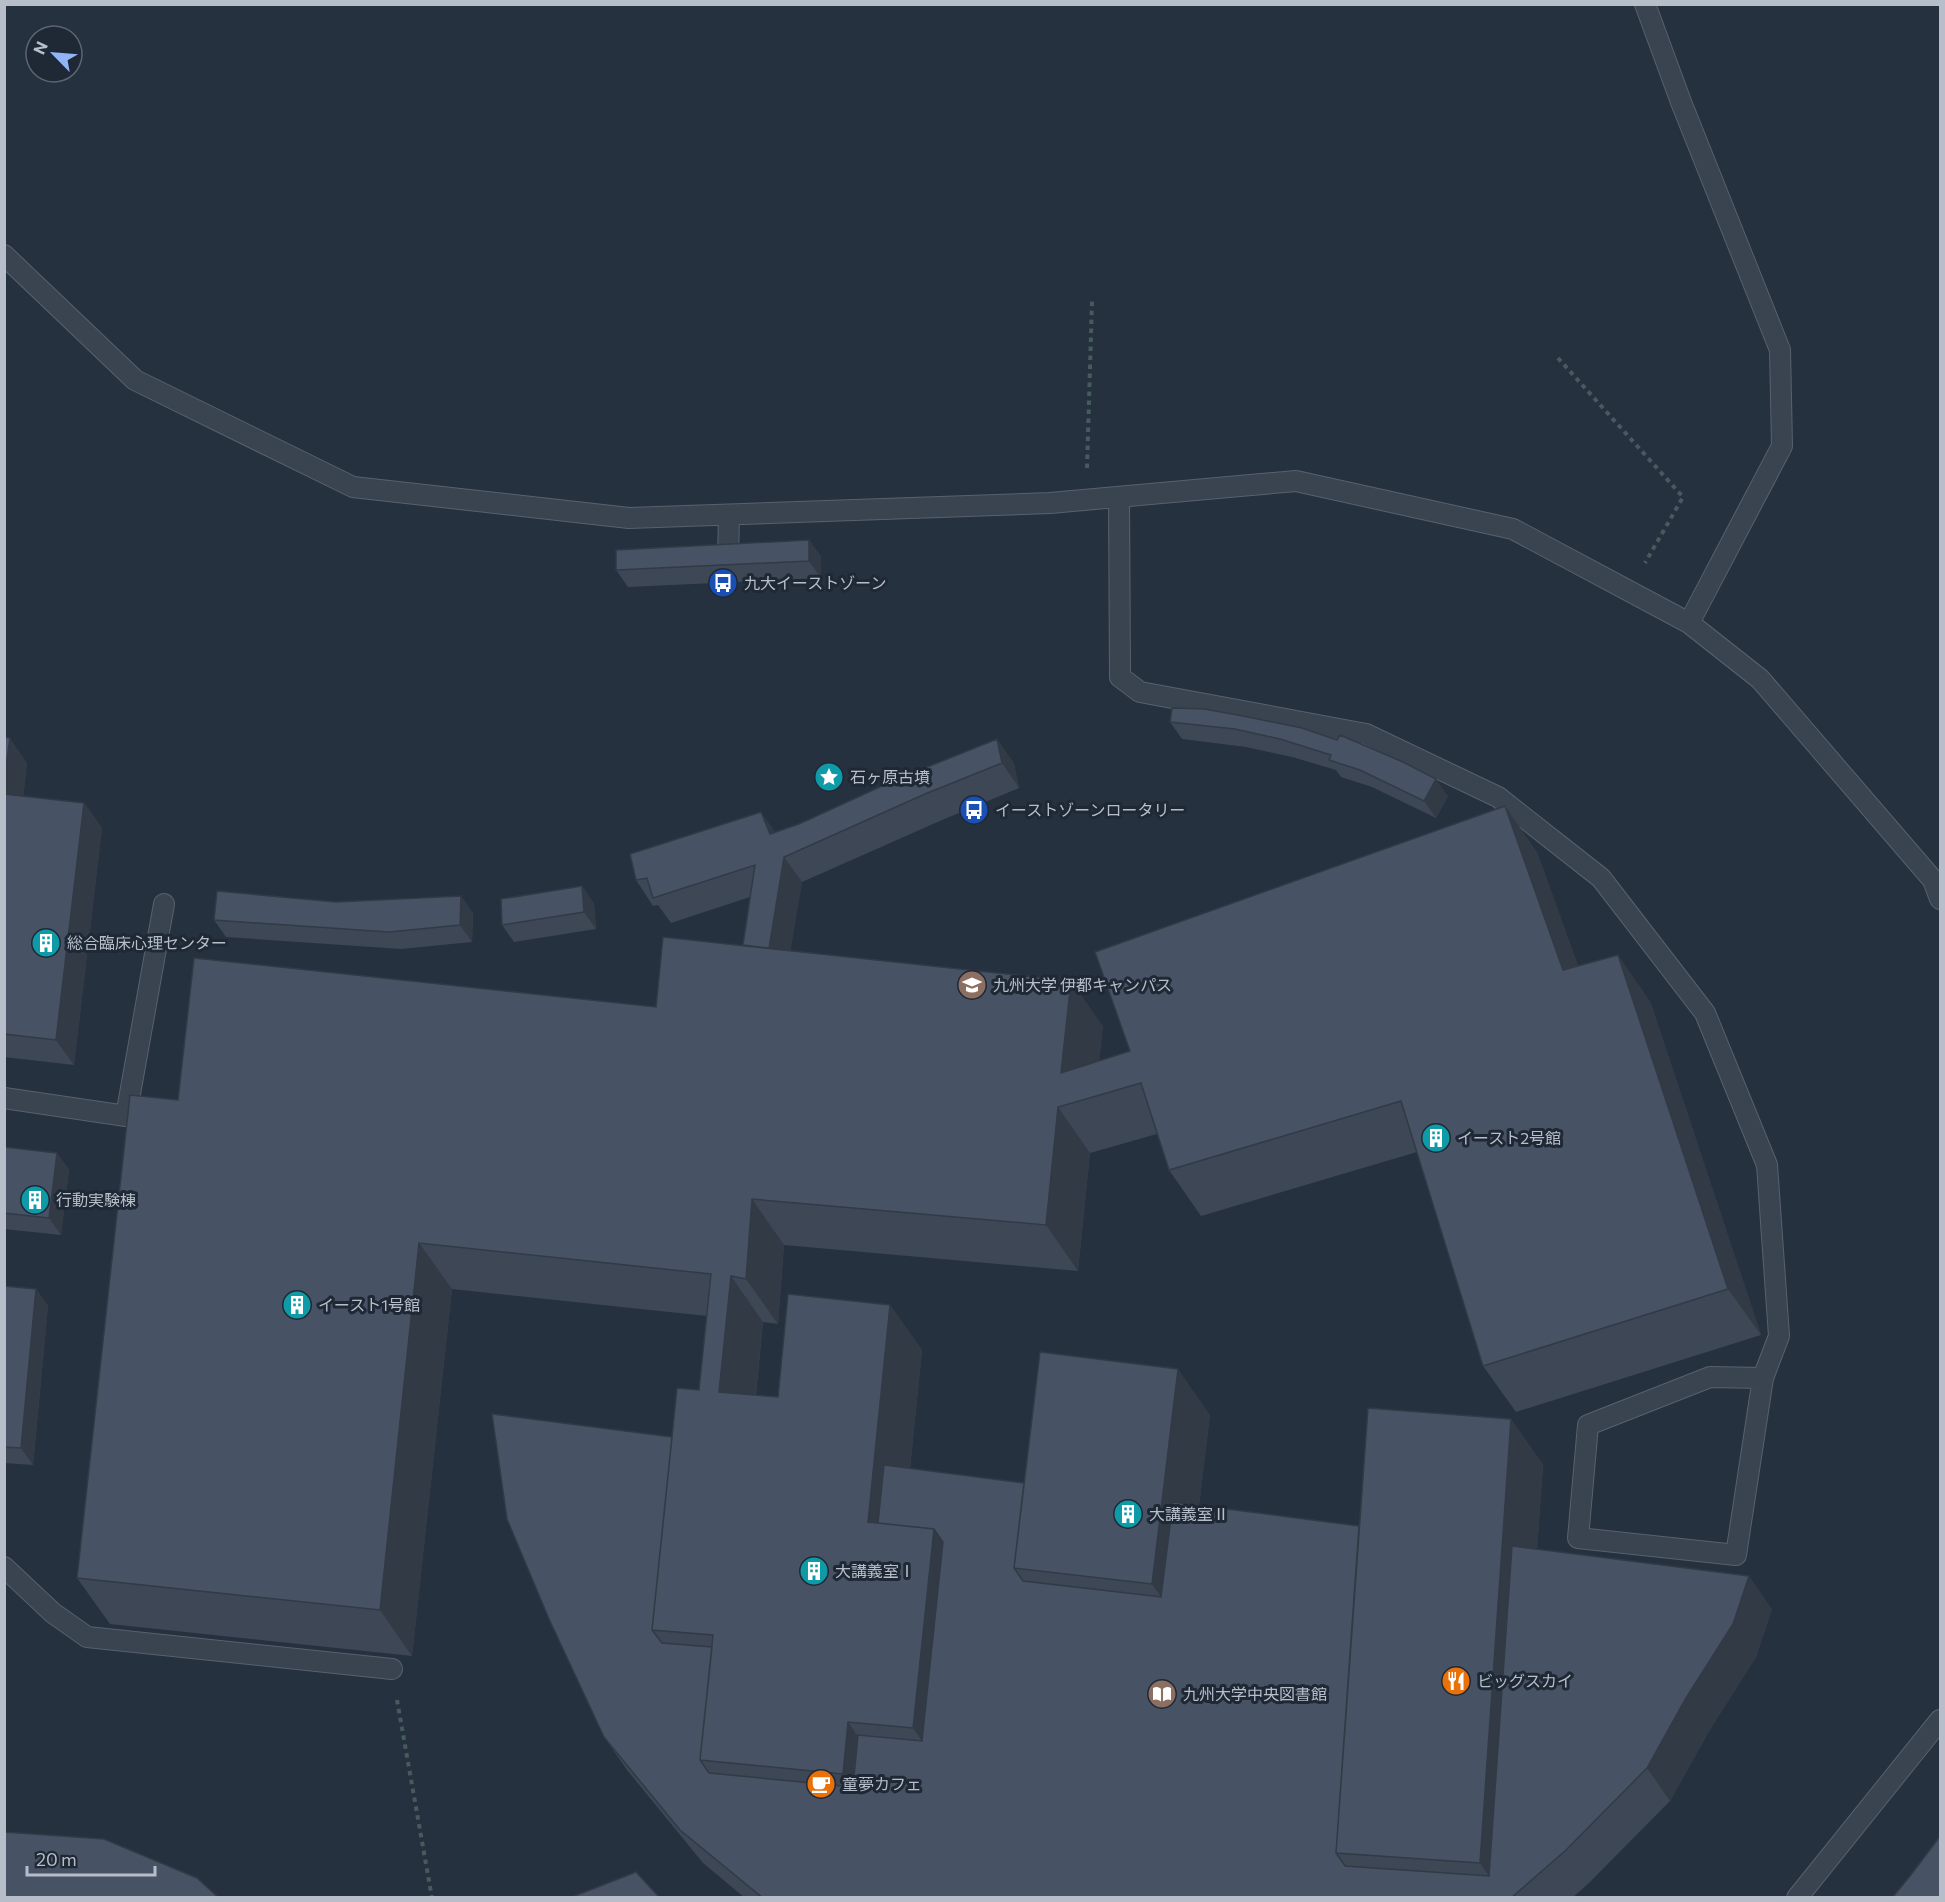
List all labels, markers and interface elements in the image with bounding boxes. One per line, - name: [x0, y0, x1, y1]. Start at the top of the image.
- north arrow: [24, 24, 84, 84]
- text: N: [29, 38, 51, 57]
- bus stop icon: 九大イーストゾーン: [707, 567, 739, 599]
- place label: 九大イーストゾーン: [744, 573, 886, 592]
- place icon: 石ヶ原古墳: [813, 761, 845, 793]
- place label: 石ヶ原古墳: [850, 767, 930, 786]
- bus stop icon: イーストゾーンロータリー: [958, 794, 990, 826]
- place label: イーストゾーンロータリー: [995, 800, 1185, 819]
- building icon: 総合臨床心理センター: [30, 927, 62, 959]
- place label: 総合臨床心理センター: [67, 933, 227, 952]
- school or university icon: 九州大学 伊都キャンパス: [956, 969, 988, 1001]
- place label: 九州大学 伊都キャンパス: [993, 975, 1172, 994]
- building icon: イースト2号館: [1420, 1122, 1452, 1154]
- place label: イースト2号館: [1457, 1128, 1561, 1147]
- building icon: 行動実験棟: [19, 1184, 51, 1216]
- place label: 行動実験棟: [56, 1190, 136, 1209]
- building icon: イースト1号館: [281, 1289, 313, 1321]
- place label: イースト1号館: [318, 1295, 420, 1314]
- building icon: 大講義室Ⅱ: [1112, 1498, 1144, 1530]
- place label: 大講義室Ⅱ: [1149, 1504, 1229, 1523]
- building icon: 大講義室Ⅰ: [798, 1555, 830, 1587]
- place label: 大講義室Ⅰ: [835, 1561, 915, 1580]
- restaurant icon: ビッグスカイ: [1440, 1665, 1472, 1697]
- place label: ビッグスカイ: [1477, 1671, 1573, 1690]
- library icon: 九州大学中央図書館: [1146, 1678, 1178, 1710]
- place label: 九州大学中央図書館: [1183, 1684, 1327, 1703]
- cafe icon: 童夢カフェ: [805, 1768, 837, 1800]
- place label: 童夢カフェ: [842, 1774, 922, 1793]
- scale bar: [27, 1839, 154, 1877]
- text: 20 m: [36, 1848, 77, 1870]

